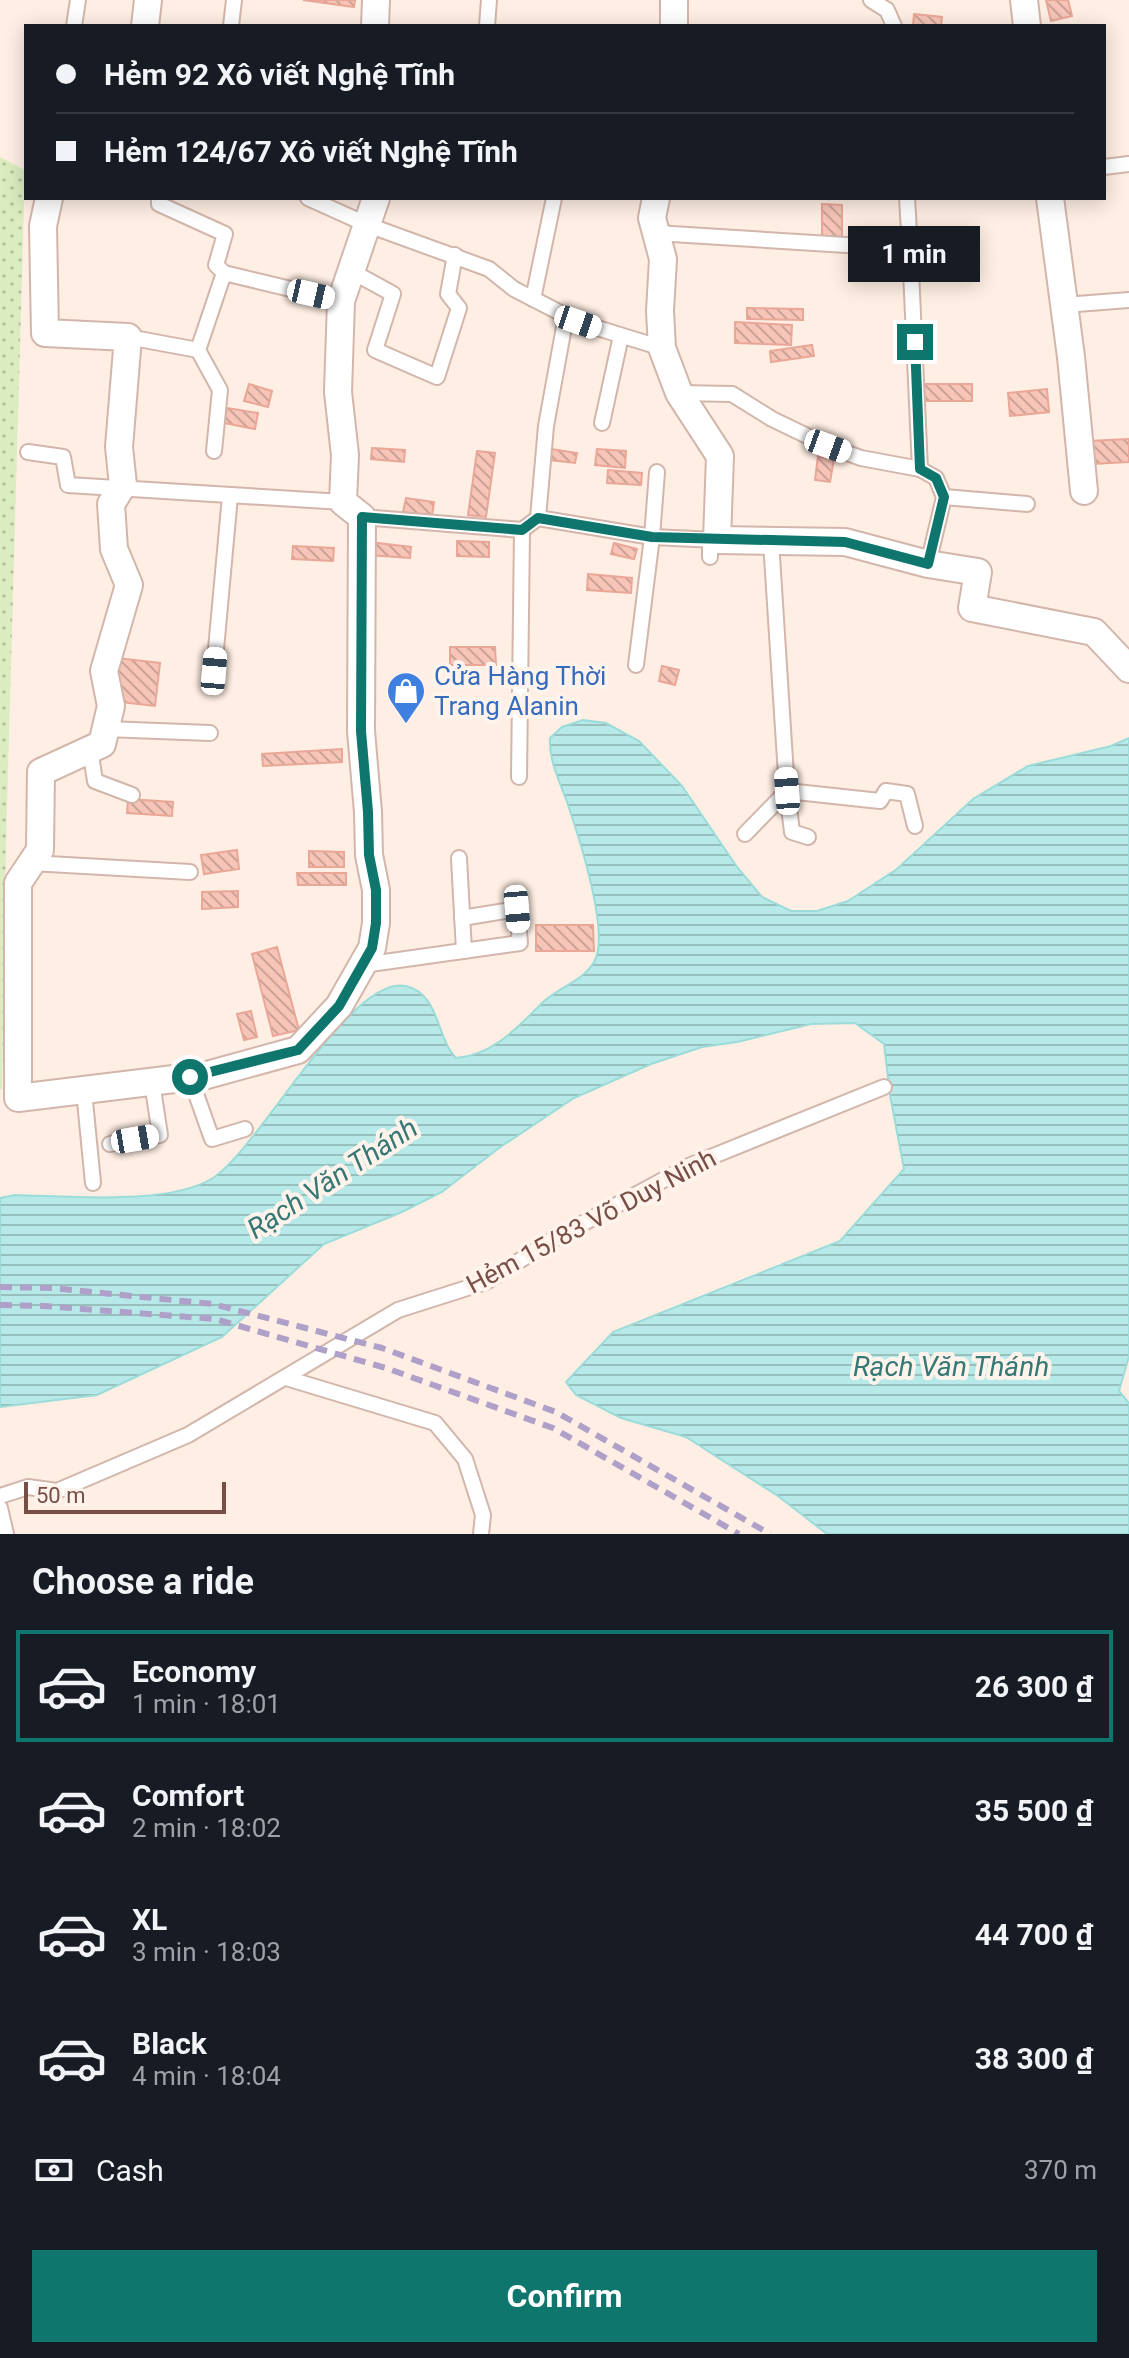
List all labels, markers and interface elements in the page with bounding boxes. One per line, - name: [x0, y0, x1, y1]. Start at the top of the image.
- text: Hẻm 92 Xô viết Nghệ Tĩnh: [104, 57, 455, 92]
- text: Hẻm 124/67 Xô viết Nghệ Tĩnh: [104, 134, 518, 169]
- callout: 1 min: [849, 226, 981, 282]
- text: 1 min: [881, 239, 947, 269]
- car: [285, 277, 337, 311]
- car: [551, 303, 605, 341]
- route end: [897, 324, 933, 360]
- car: [801, 427, 855, 465]
- car: [200, 646, 228, 696]
- place label: Cửa Hàng Thời Trang Alanin: [434, 661, 606, 721]
- shop icon: Cửa Hàng Thời Trang Alanin: [385, 670, 427, 725]
- car: [773, 766, 801, 816]
- car: [503, 884, 531, 934]
- route start: [172, 1059, 208, 1095]
- water label: Rạch Văn Thánh: [241, 1111, 424, 1246]
- car: [109, 1123, 161, 1155]
- street label: Hẻm 15/83 Võ Duy Ninh: [461, 1142, 721, 1300]
- water label: Rạch Văn Thánh: [853, 1350, 1049, 1383]
- scale bar: [24, 1478, 226, 1514]
- text: 50 m: [36, 1483, 85, 1508]
- text: Choose a ride: [32, 1561, 254, 1603]
- icon: car: [36, 1650, 108, 1722]
- text: Economy: [132, 1654, 256, 1689]
- text: 26 300 ₫: [975, 1669, 1093, 1704]
- text: 1 min · 18:01: [132, 1689, 281, 1719]
- icon: car: [36, 1774, 108, 1846]
- text: Comfort: [132, 1778, 244, 1813]
- text: 35 500 ₫: [975, 1793, 1093, 1828]
- text: 2 min · 18:02: [132, 1813, 281, 1843]
- icon: car: [36, 1898, 108, 1970]
- text: XL: [132, 1902, 167, 1937]
- text: 44 700 ₫: [975, 1917, 1093, 1952]
- text: 3 min · 18:03: [132, 1937, 281, 1967]
- icon: car: [36, 2022, 108, 2094]
- text: Black: [132, 2026, 207, 2061]
- text: 38 300 ₫: [975, 2041, 1093, 2076]
- text: 4 min · 18:04: [132, 2061, 281, 2091]
- icon: cash: [32, 2148, 76, 2192]
- text: Cash: [96, 2153, 164, 2188]
- text: 370 m: [1024, 2155, 1097, 2185]
- button: Confirm: [32, 2250, 1097, 2342]

